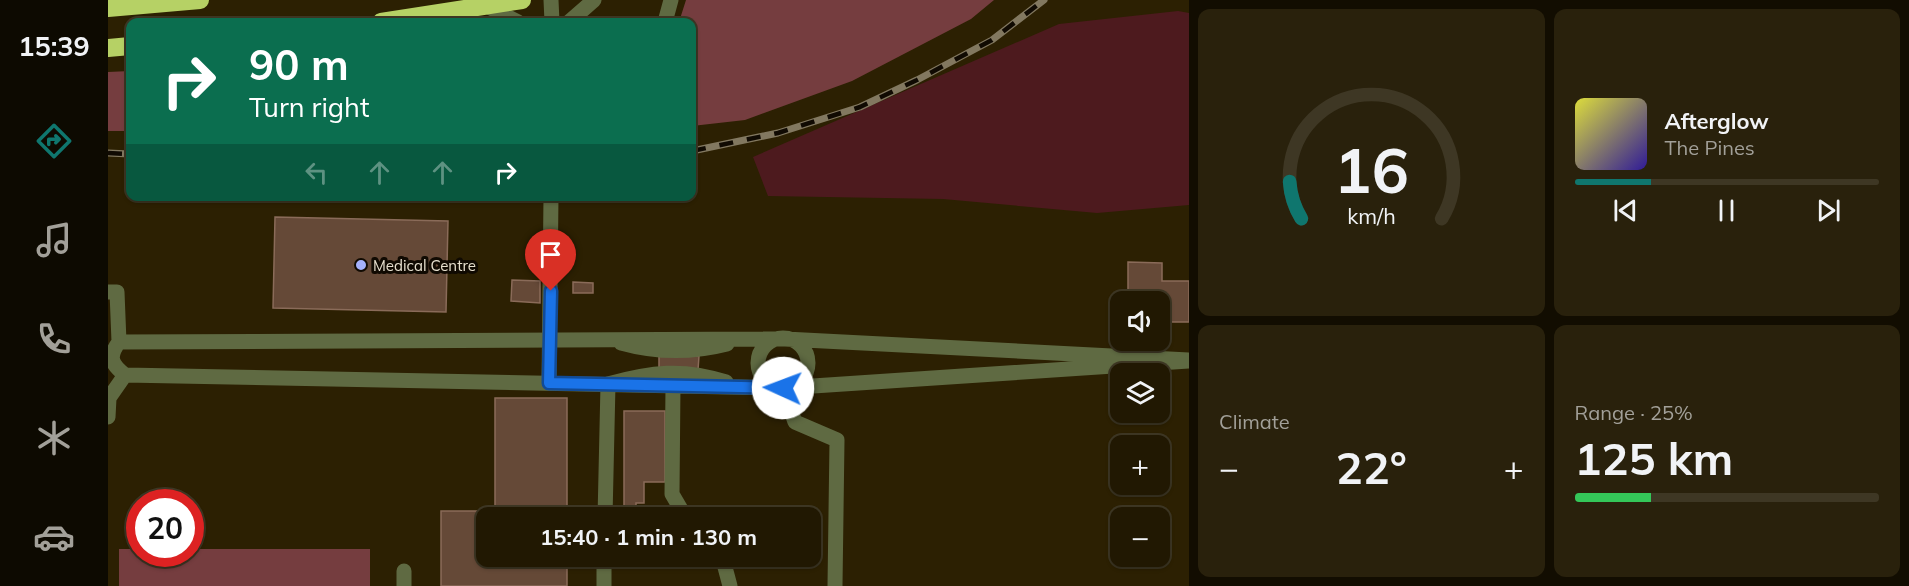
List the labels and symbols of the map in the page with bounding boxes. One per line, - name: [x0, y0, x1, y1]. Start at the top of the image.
- pin: [525, 229, 576, 291]
- place label: Medical Centre: [373, 256, 476, 275]
- marker: Medical Centre: [354, 258, 368, 272]
- position arrow: [751, 356, 815, 420]
- speed limit sign: 20: [126, 489, 204, 567]

